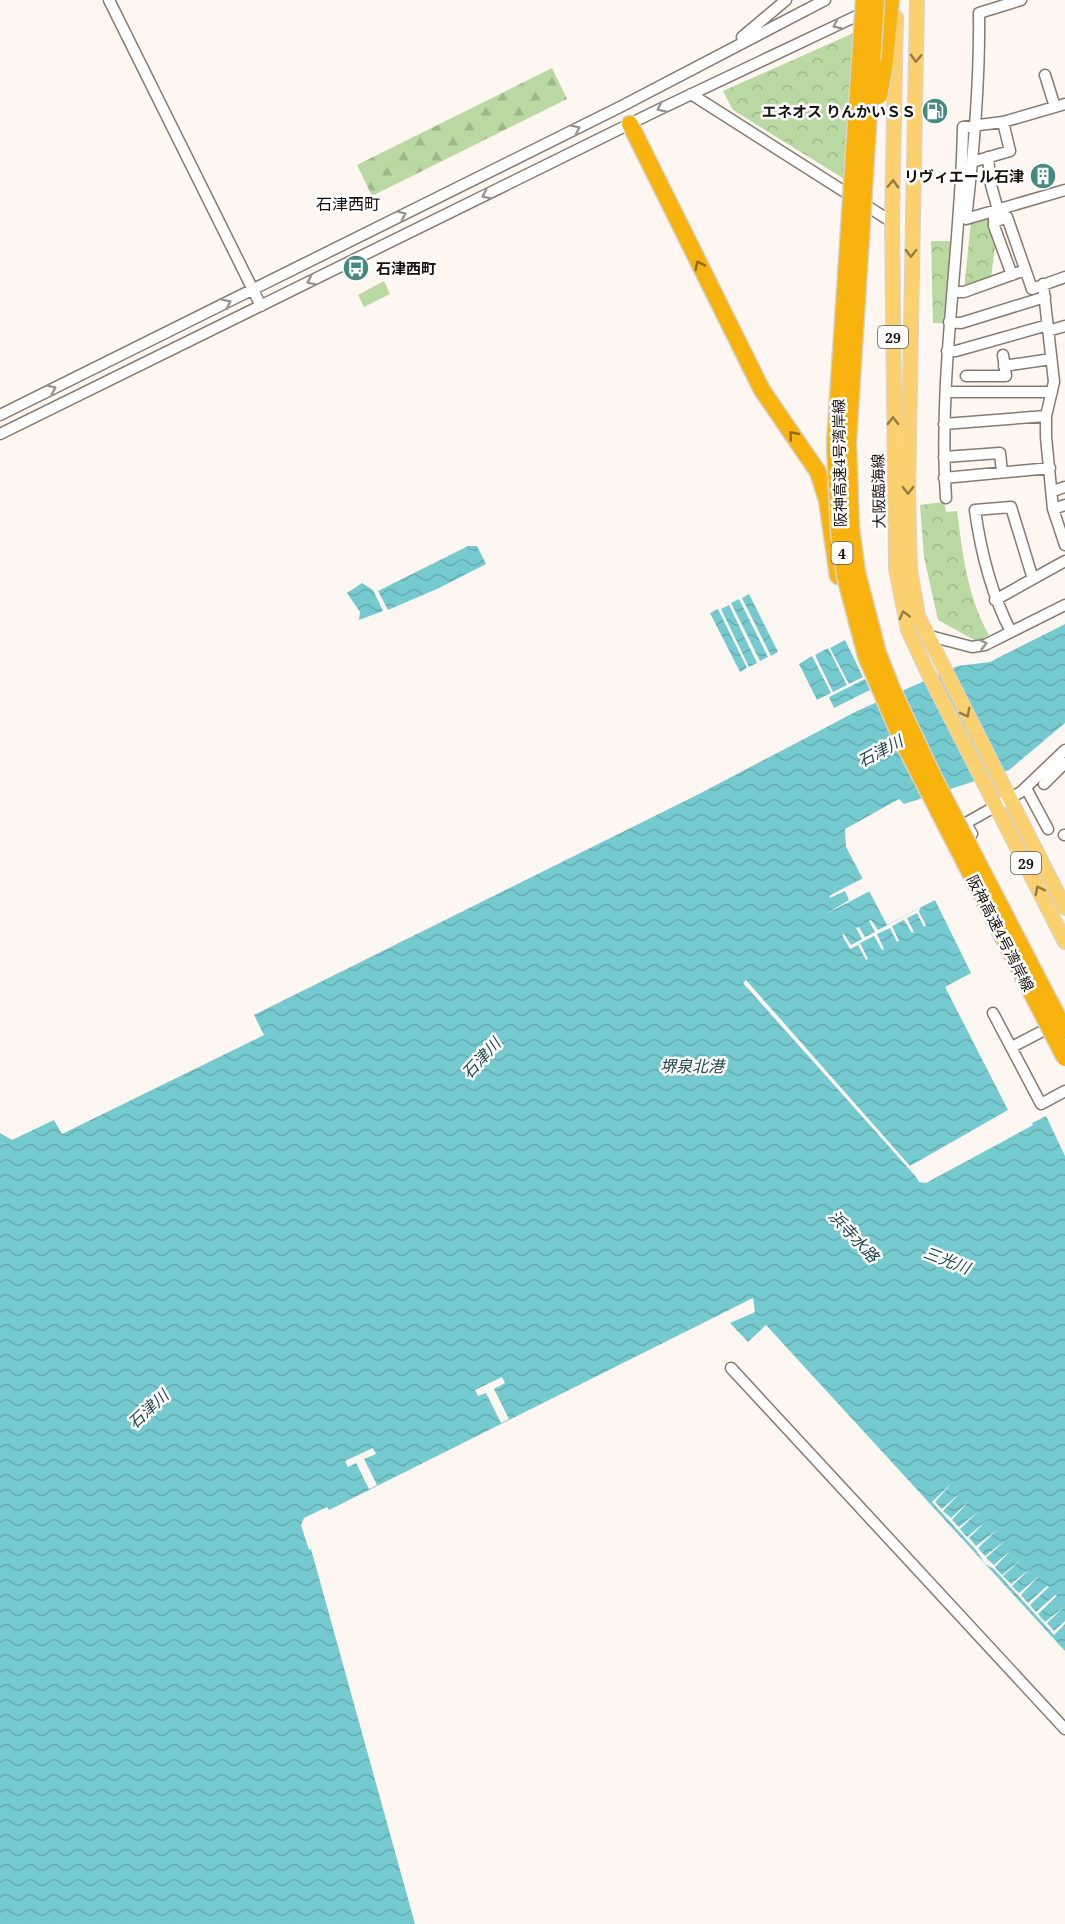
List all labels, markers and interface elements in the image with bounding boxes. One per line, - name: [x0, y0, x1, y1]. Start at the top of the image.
- one-way arrow: [833, 17, 844, 29]
- one-way arrow: [909, 54, 922, 63]
- fuel station icon: エネオス りんかいＳＳ: [920, 96, 950, 126]
- one-way arrow: [656, 101, 667, 113]
- place label: エネオス りんかいＳＳ: [762, 101, 916, 121]
- one-way arrow: [570, 125, 581, 136]
- building icon: リヴィエール石津: [1028, 161, 1058, 191]
- place label: リヴィエール石津: [904, 166, 1024, 186]
- one-way arrow: [887, 179, 900, 188]
- one-way arrow: [482, 187, 493, 199]
- district label: 石津西町: [316, 193, 380, 215]
- one-way arrow: [395, 211, 406, 223]
- one-way arrow: [905, 249, 917, 258]
- bus stop icon: 石津西町: [341, 253, 371, 283]
- place label: 石津西町: [376, 258, 436, 278]
- one-way arrow: [694, 260, 706, 271]
- one-way arrow: [307, 274, 318, 285]
- one-way arrow: [221, 298, 232, 310]
- road number: 29: [878, 326, 908, 348]
- one-way arrow: [46, 385, 57, 396]
- street label: 阪神高速4号湾岸線: [828, 399, 850, 527]
- one-way arrow: [887, 416, 899, 425]
- one-way arrow: [789, 431, 800, 442]
- street label: 大阪臨海線: [867, 453, 889, 529]
- one-way arrow: [902, 486, 914, 495]
- road number: 4: [832, 542, 852, 564]
- one-way arrow: [898, 610, 911, 620]
- one-way arrow: [977, 639, 988, 651]
- one-way arrow: [959, 707, 970, 717]
- water label: 石津川: [854, 729, 908, 772]
- road number: 29: [1011, 852, 1041, 874]
- street label: 阪神高速4号湾岸線: [963, 871, 1039, 995]
- one-way arrow: [1035, 885, 1047, 896]
- water label: 石津川: [457, 1031, 507, 1083]
- water label: 堺泉北港: [660, 1055, 726, 1077]
- water label: 浜寺水路: [824, 1205, 885, 1268]
- water label: 三光川: [921, 1241, 975, 1280]
- water label: 石津川: [123, 1383, 175, 1433]

